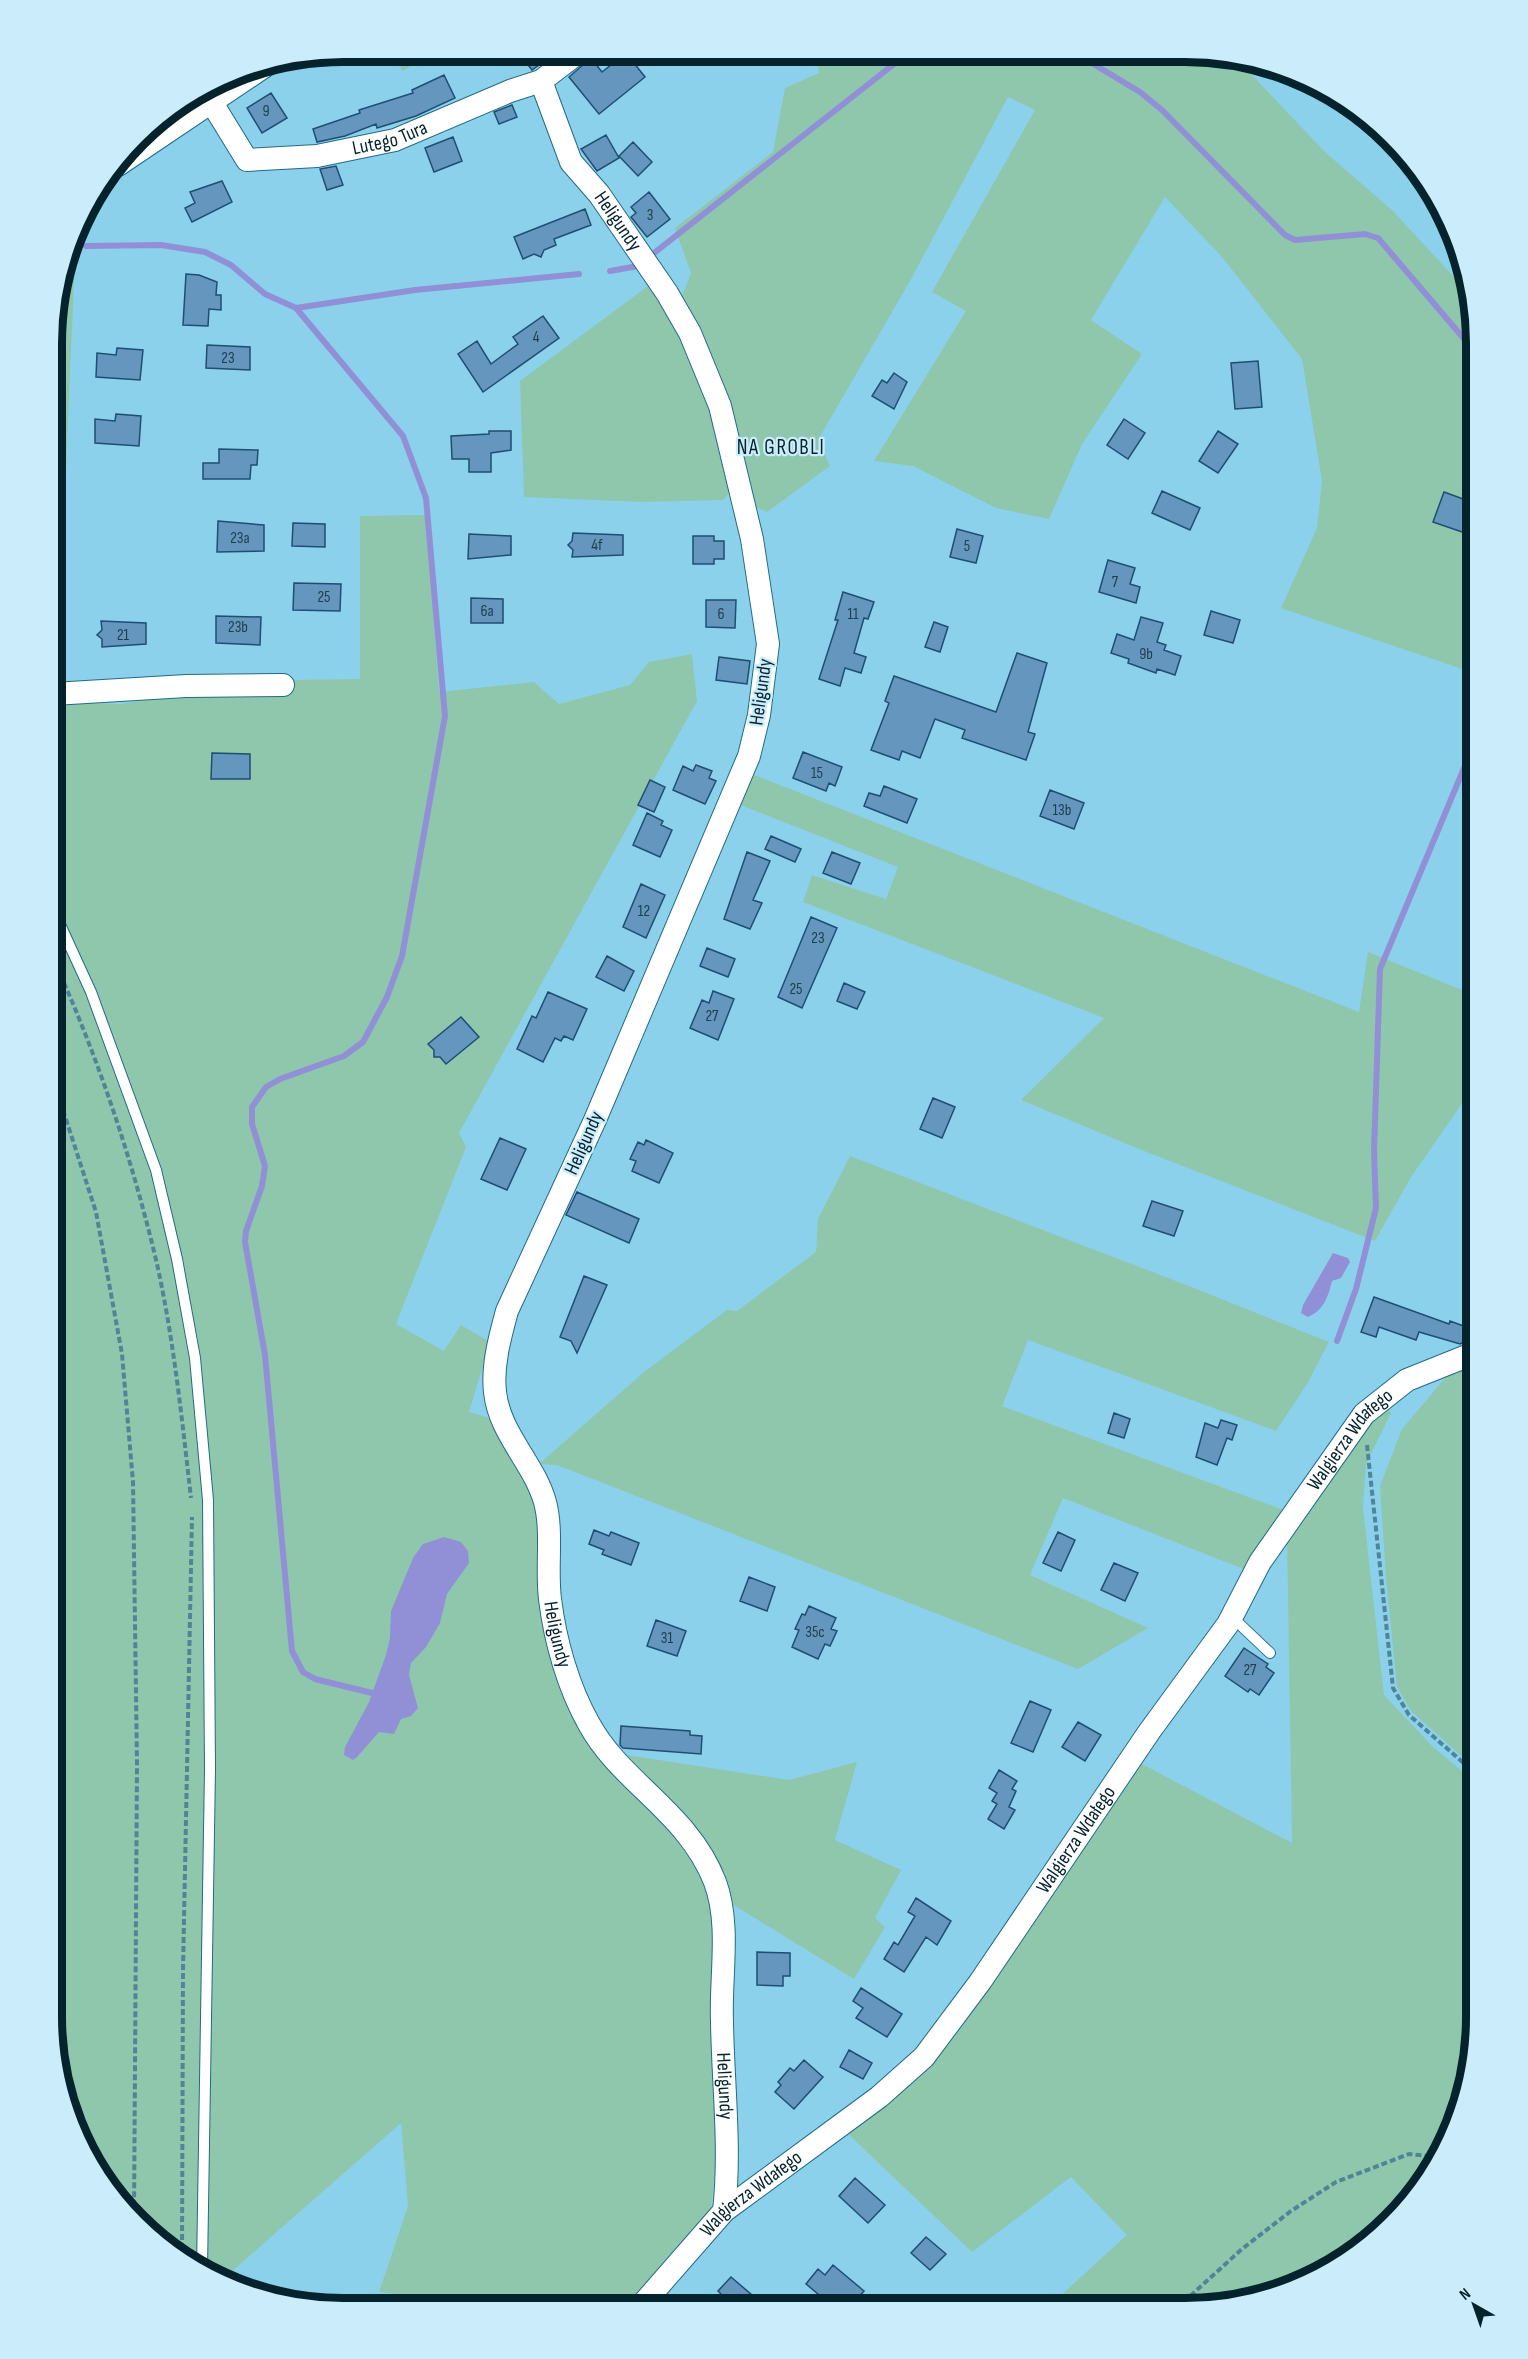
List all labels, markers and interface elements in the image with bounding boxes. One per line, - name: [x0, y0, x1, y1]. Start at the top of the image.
- house number: 9: [262, 102, 270, 121]
- street label: Lutego Tura: [350, 116, 431, 160]
- street label: Heligundy: [589, 187, 647, 256]
- house number: 3: [647, 206, 653, 225]
- house number: 4: [533, 328, 540, 347]
- house number: 23: [221, 349, 235, 368]
- district label: NA GROBLI: [737, 435, 825, 460]
- house number: 23a: [230, 529, 250, 548]
- house number: 4f: [591, 536, 603, 555]
- house number: 5: [964, 537, 970, 556]
- house number: 7: [1112, 573, 1119, 592]
- house number: 25: [317, 588, 331, 607]
- house number: 6a: [480, 602, 494, 621]
- house number: 6: [717, 605, 725, 624]
- house number: 11: [847, 605, 859, 624]
- house number: 23b: [228, 618, 248, 637]
- house number: 21: [117, 626, 130, 645]
- house number: 9b: [1139, 645, 1153, 664]
- street label: Heligundy: [744, 657, 778, 727]
- house number: 15: [811, 764, 823, 783]
- house number: 13b: [1053, 801, 1071, 820]
- house number: 12: [638, 902, 650, 921]
- house number: 23: [811, 929, 825, 948]
- house number: 25: [789, 980, 803, 999]
- house number: 27: [705, 1007, 719, 1026]
- street label: Heligundy: [559, 1107, 609, 1178]
- street label: Walgierza Wdałego: [1302, 1384, 1398, 1495]
- street label: Heligundy: [538, 1600, 576, 1671]
- house number: 35c: [805, 1623, 825, 1642]
- house number: 31: [661, 1629, 674, 1648]
- house number: 27: [1243, 1661, 1257, 1680]
- street label: Walgierza Wdałego: [1031, 1782, 1121, 1898]
- street label: Heligundy: [711, 2052, 738, 2120]
- street label: Walgierza Wdałego: [695, 2146, 807, 2242]
- north arrow: [1444, 2275, 1504, 2335]
- text: N: [1456, 2285, 1475, 2305]

